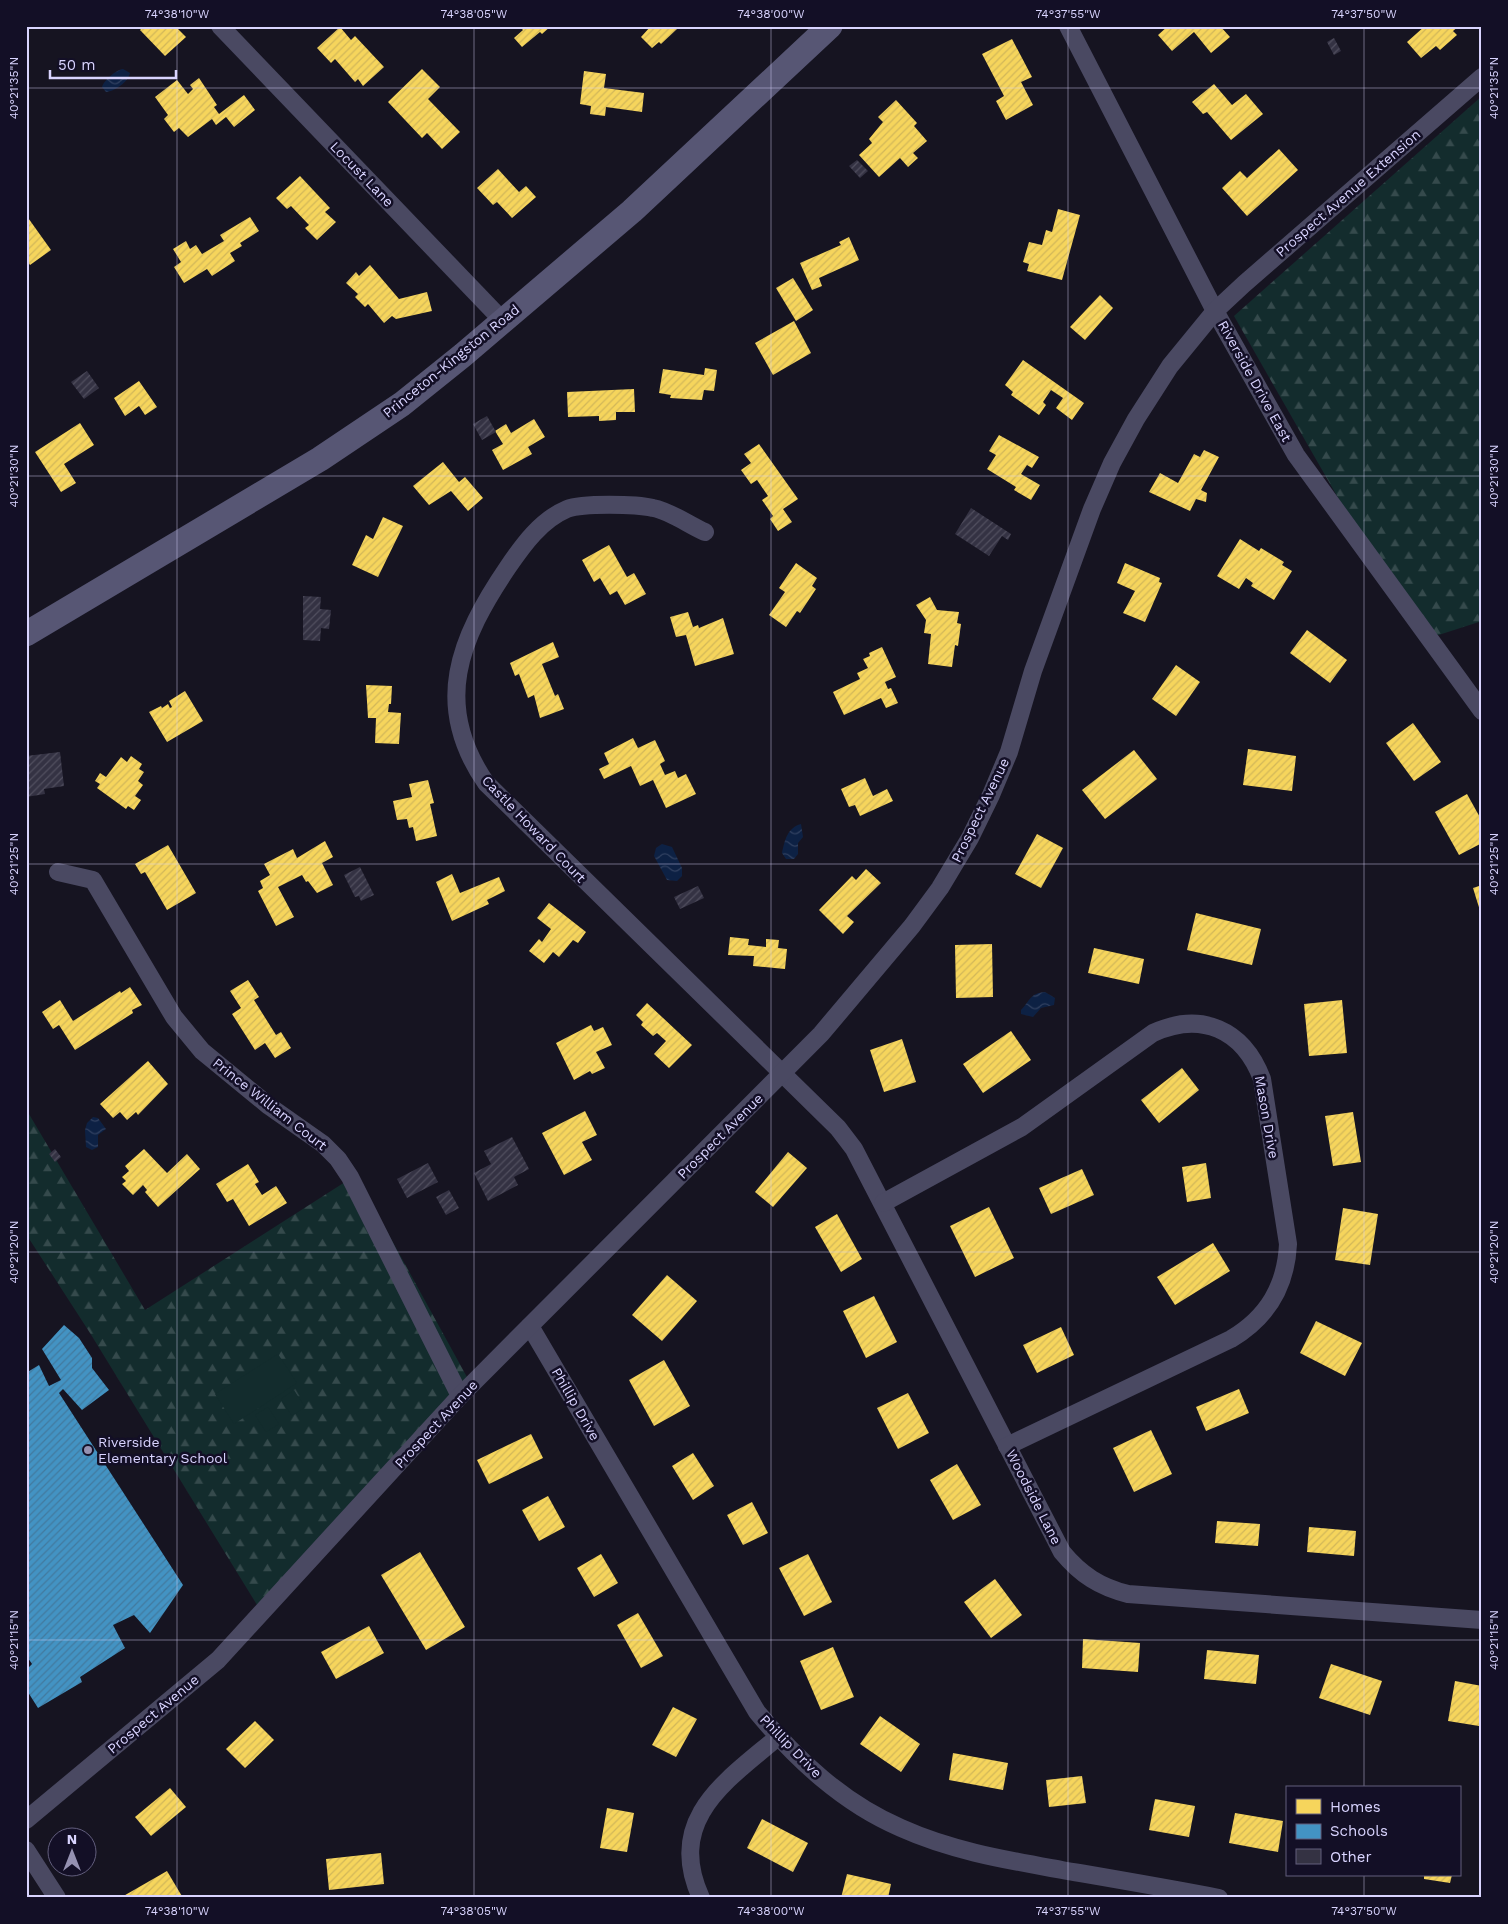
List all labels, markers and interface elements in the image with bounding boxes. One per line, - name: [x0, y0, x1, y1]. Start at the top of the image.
- text: 74°38'10"W: [145, 7, 210, 21]
- text: 74°38'05"W: [441, 7, 508, 21]
- text: 74°38'00"W: [737, 7, 805, 21]
- text: 74°37'55"W: [1035, 7, 1101, 21]
- text: 74°37'50"W: [1331, 7, 1397, 21]
- scale bar: [50, 48, 176, 80]
- text: 50 m: [58, 56, 95, 74]
- text: 40°21'35"N: [7, 57, 21, 119]
- text: 40°21'35"N: [1487, 57, 1501, 119]
- street label: Prospect Avenue Extension: [1273, 126, 1423, 260]
- street label: Locust Lane: [327, 138, 397, 210]
- street label: Princeton-Kingston Road: [380, 301, 522, 421]
- street label: Riverside Drive East: [1215, 318, 1295, 445]
- text: 40°21'30"N: [7, 445, 21, 507]
- text: 40°21'30"N: [1487, 445, 1501, 507]
- street label: Prospect Avenue: [948, 755, 1012, 865]
- street label: Castle Howard Court: [479, 772, 589, 886]
- text: 40°21'25"N: [7, 833, 21, 895]
- text: 40°21'25"N: [1487, 833, 1501, 895]
- street label: Prince William Court: [210, 1055, 330, 1154]
- street label: Mason Drive: [1252, 1074, 1282, 1160]
- street label: Prospect Avenue: [674, 1090, 766, 1182]
- text: 40°21'20"N: [7, 1221, 21, 1283]
- text: 40°21'20"N: [1487, 1221, 1501, 1283]
- street label: Phillip Drive: [549, 1365, 603, 1443]
- street label: Prospect Avenue: [391, 1377, 481, 1471]
- place label: Riverside Elementary School: [98, 1434, 228, 1466]
- marker: Riverside Elementary School: [82, 1444, 94, 1456]
- street label: Woodside Lane: [1003, 1447, 1065, 1547]
- text: 40°21'15"N: [7, 1610, 21, 1670]
- text: 40°21'15"N: [1487, 1610, 1501, 1670]
- street label: Prospect Avenue: [104, 1671, 202, 1757]
- street label: Phillip Drive: [757, 1711, 825, 1781]
- legend: [1286, 1786, 1460, 1876]
- text: Homes: [1330, 1798, 1381, 1816]
- text: Schools: [1330, 1822, 1388, 1840]
- north arrow: [48, 1826, 98, 1876]
- text: N: [67, 1831, 77, 1847]
- text: Other: [1330, 1848, 1372, 1866]
- text: 74°38'10"W: [145, 1904, 210, 1918]
- text: 74°38'05"W: [441, 1904, 508, 1918]
- text: 74°38'00"W: [737, 1904, 805, 1918]
- text: 74°37'55"W: [1035, 1904, 1101, 1918]
- text: 74°37'50"W: [1331, 1904, 1397, 1918]

